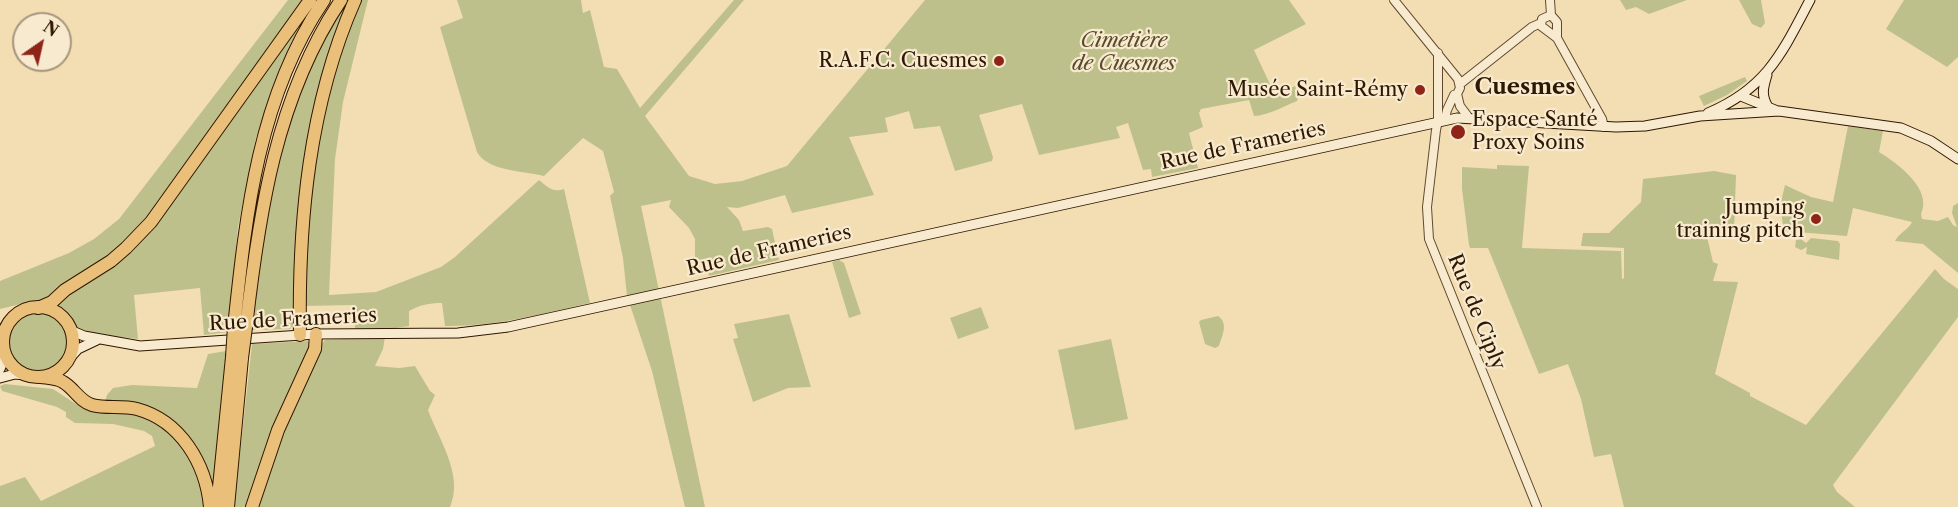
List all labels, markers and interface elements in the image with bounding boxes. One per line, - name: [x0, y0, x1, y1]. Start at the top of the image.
- north arrow: [12, 12, 72, 72]
- text: N: [40, 17, 62, 41]
- park label: Cimetière de Cuesmes: [1072, 29, 1176, 76]
- place label: R.A.F.C. Cuesmes: [819, 49, 987, 73]
- marker: R.A.F.C. Cuesmes: [992, 54, 1006, 68]
- district label: Cuesmes: [1475, 75, 1575, 101]
- place label: Musée Saint-Rémy: [1227, 78, 1408, 102]
- marker: Musée Saint-Rémy: [1413, 83, 1427, 97]
- place label: Espace Santé Proxy Soins: [1472, 108, 1598, 155]
- street label: Rue de Frameries: [1158, 117, 1328, 175]
- marker: Espace Santé Proxy Soins: [1449, 123, 1467, 141]
- place label: Jumping training pitch: [1676, 196, 1804, 243]
- marker: Jumping training pitch: [1809, 212, 1823, 226]
- street label: Rue de Frameries: [684, 220, 854, 282]
- street label: Rue de Ciply: [1442, 251, 1510, 373]
- street label: Rue de Frameries: [208, 304, 378, 336]

